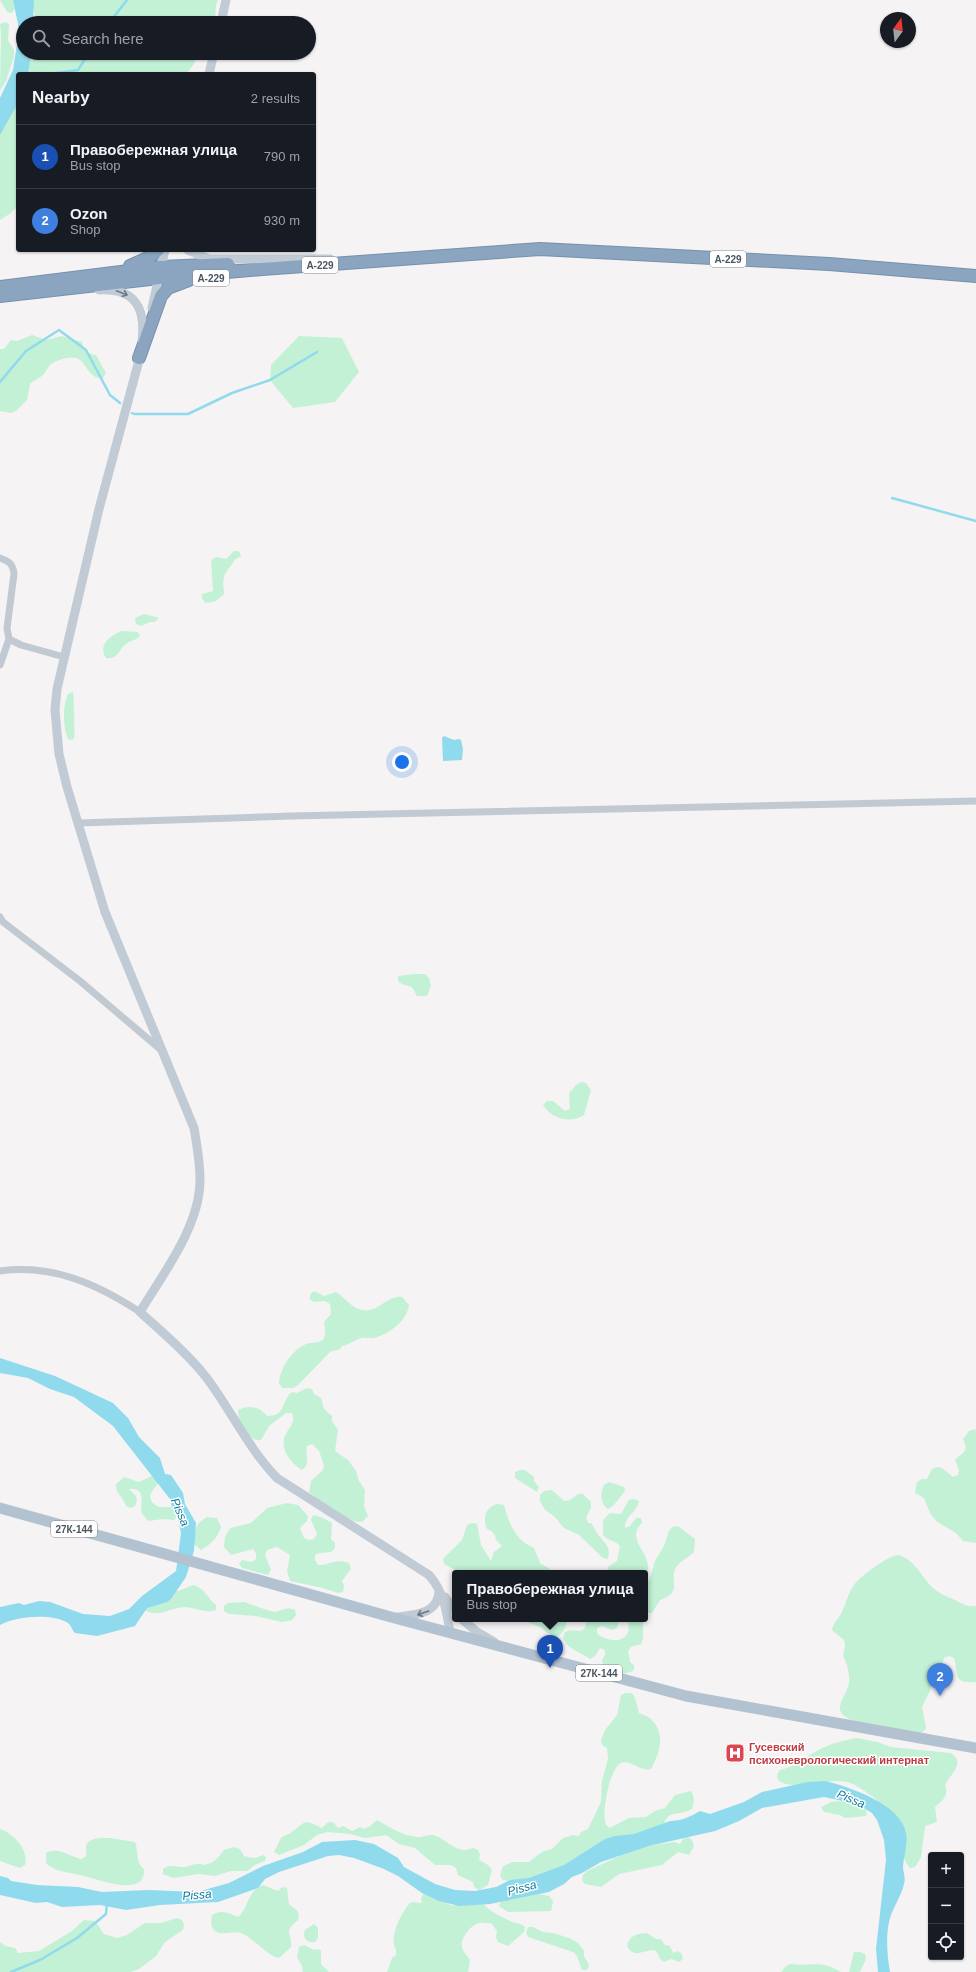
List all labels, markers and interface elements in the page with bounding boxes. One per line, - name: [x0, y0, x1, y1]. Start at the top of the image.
- north arrow: [880, 12, 916, 48]
- search box: [16, 16, 316, 60]
- icon: search: [30, 27, 52, 49]
- text: Search here: [62, 30, 144, 47]
- text: Nearby: [32, 88, 90, 107]
- text: 2 results: [251, 91, 300, 106]
- text: Правобережная улица: [70, 141, 237, 158]
- text: 1: [41, 149, 49, 164]
- text: 790 m: [264, 149, 300, 164]
- text: Bus stop: [70, 158, 121, 173]
- text: Ozon: [70, 205, 108, 222]
- text: 2: [41, 213, 49, 228]
- text: 930 m: [264, 213, 300, 228]
- text: Shop: [70, 222, 100, 237]
- road number: А-229: [710, 251, 746, 267]
- road number: А-229: [302, 257, 338, 273]
- road number: A-229: [193, 270, 229, 286]
- one-way arrow: [116, 290, 128, 297]
- your location: [392, 752, 412, 772]
- water label: Pissa: [168, 1496, 192, 1529]
- road number: 27К-144: [51, 1521, 97, 1537]
- popup: [452, 1570, 648, 1622]
- text: Правобережная улица: [467, 1580, 634, 1597]
- text: Bus stop: [467, 1597, 517, 1612]
- one-way arrow: [417, 1609, 429, 1617]
- pin: 1: [537, 1635, 563, 1668]
- pin: 2: [927, 1663, 953, 1696]
- road number: 27К-144: [576, 1665, 622, 1681]
- place label: Гусевский психоневрологический интернат: [749, 1741, 930, 1766]
- hospital icon: Гусевский психоневрологический интернат: [724, 1742, 746, 1764]
- water label: Pissa: [835, 1787, 868, 1811]
- map controls: [928, 1852, 964, 1960]
- button: +: [928, 1852, 964, 1888]
- water label: Pissa: [506, 1877, 538, 1899]
- water label: Pissa: [182, 1887, 213, 1903]
- button: −: [928, 1888, 964, 1924]
- button: locate: [928, 1924, 964, 1960]

